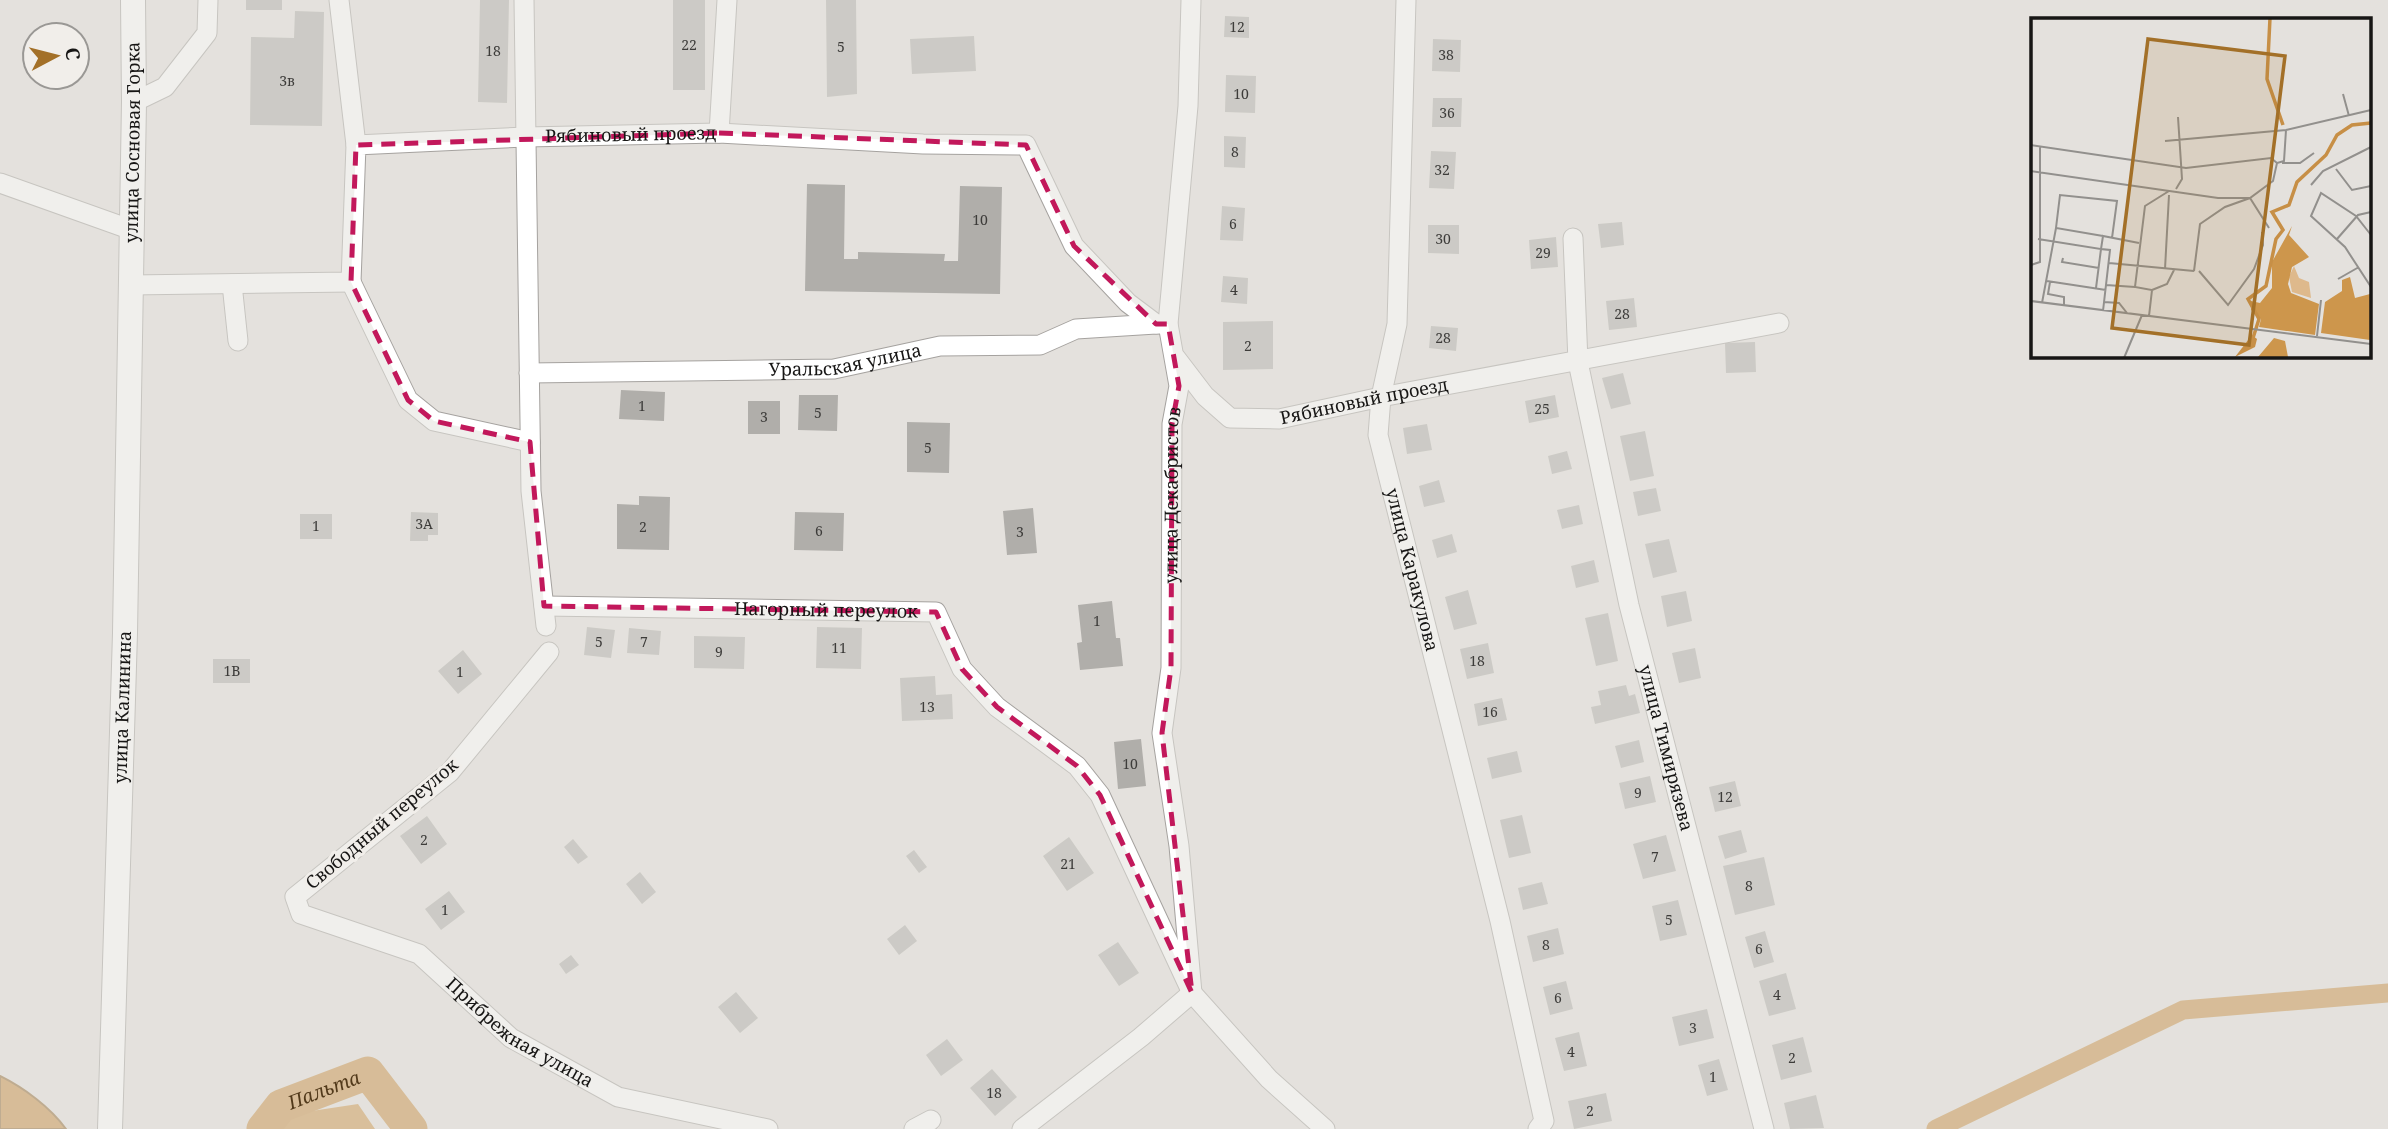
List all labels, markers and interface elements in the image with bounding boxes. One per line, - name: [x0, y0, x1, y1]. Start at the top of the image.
- house number: 12: [1229, 17, 1245, 36]
- inset map: [2031, 18, 2370, 357]
- north arrow: [21, 21, 91, 91]
- house number: 22: [681, 35, 697, 54]
- house number: 5: [837, 37, 845, 56]
- house number: 18: [485, 41, 501, 60]
- street label: улица Сосновая Горка: [119, 42, 145, 243]
- house number: 38: [1438, 45, 1454, 64]
- text: С: [59, 46, 87, 62]
- house number: 3в: [279, 71, 295, 90]
- house number: 10: [1233, 84, 1249, 103]
- house number: 36: [1439, 103, 1455, 122]
- street label: Рябиновый проезд: [545, 120, 716, 148]
- house number: 8: [1231, 142, 1239, 161]
- house number: 32: [1434, 160, 1450, 179]
- house number: 10: [972, 210, 988, 229]
- house number: 6: [1229, 214, 1237, 233]
- house number: 30: [1435, 229, 1451, 248]
- house number: 29: [1535, 243, 1551, 262]
- house number: 4: [1230, 280, 1238, 299]
- house number: 28: [1614, 304, 1630, 323]
- house number: 28: [1435, 328, 1451, 347]
- house number: 2: [1244, 336, 1252, 355]
- street label: Уральская улица: [769, 337, 924, 381]
- street label: Рябиновый проезд: [1278, 372, 1450, 429]
- house number: 1: [638, 396, 646, 415]
- house number: 25: [1534, 399, 1550, 418]
- house number: 5: [814, 403, 822, 422]
- street label: улица Декабристов: [1158, 405, 1186, 584]
- house number: 3: [760, 407, 768, 426]
- house number: 5: [924, 438, 932, 457]
- street label: улица Каракулова: [1381, 485, 1445, 654]
- house number: 3А: [415, 514, 433, 533]
- house number: 1: [312, 516, 320, 535]
- house number: 2: [639, 517, 647, 536]
- house number: 6: [815, 521, 823, 540]
- house number: 3: [1016, 522, 1024, 541]
- street label: Нагорный переулок: [734, 596, 918, 623]
- house number: 1: [1093, 611, 1101, 630]
- street label: улица Калинина: [107, 630, 136, 784]
- house number: 5: [595, 632, 603, 651]
- house number: 7: [640, 632, 648, 651]
- house number: 11: [831, 638, 847, 657]
- house number: 9: [715, 642, 723, 661]
- house number: 18: [1469, 651, 1485, 670]
- house number: 1В: [224, 661, 241, 680]
- house number: 1: [456, 662, 464, 681]
- street label: улица Тимирязева: [1634, 662, 1700, 833]
- house number: 13: [919, 697, 935, 716]
- house number: 16: [1482, 702, 1498, 721]
- street label: Свободный переулок: [300, 752, 463, 894]
- house number: 10: [1122, 754, 1138, 773]
- house number: 9: [1634, 783, 1642, 802]
- house number: 12: [1717, 787, 1733, 806]
- house number: 2: [420, 830, 428, 849]
- house number: 7: [1651, 847, 1659, 866]
- house number: 21: [1060, 854, 1076, 873]
- house number: 8: [1745, 876, 1753, 895]
- house number: 1: [441, 900, 449, 919]
- house number: 5: [1665, 910, 1673, 929]
- house number: 8: [1542, 935, 1550, 954]
- house number: 6: [1755, 939, 1763, 958]
- street label: Прибрежная улица: [441, 972, 598, 1092]
- house number: 4: [1773, 985, 1781, 1004]
- house number: 6: [1554, 988, 1562, 1007]
- house number: 3: [1689, 1018, 1697, 1037]
- house number: 4: [1567, 1042, 1575, 1061]
- house number: 2: [1788, 1048, 1796, 1067]
- water label: Пальта: [283, 1064, 364, 1116]
- house number: 1: [1709, 1067, 1717, 1086]
- house number: 18: [986, 1083, 1002, 1102]
- house number: 2: [1586, 1101, 1594, 1120]

